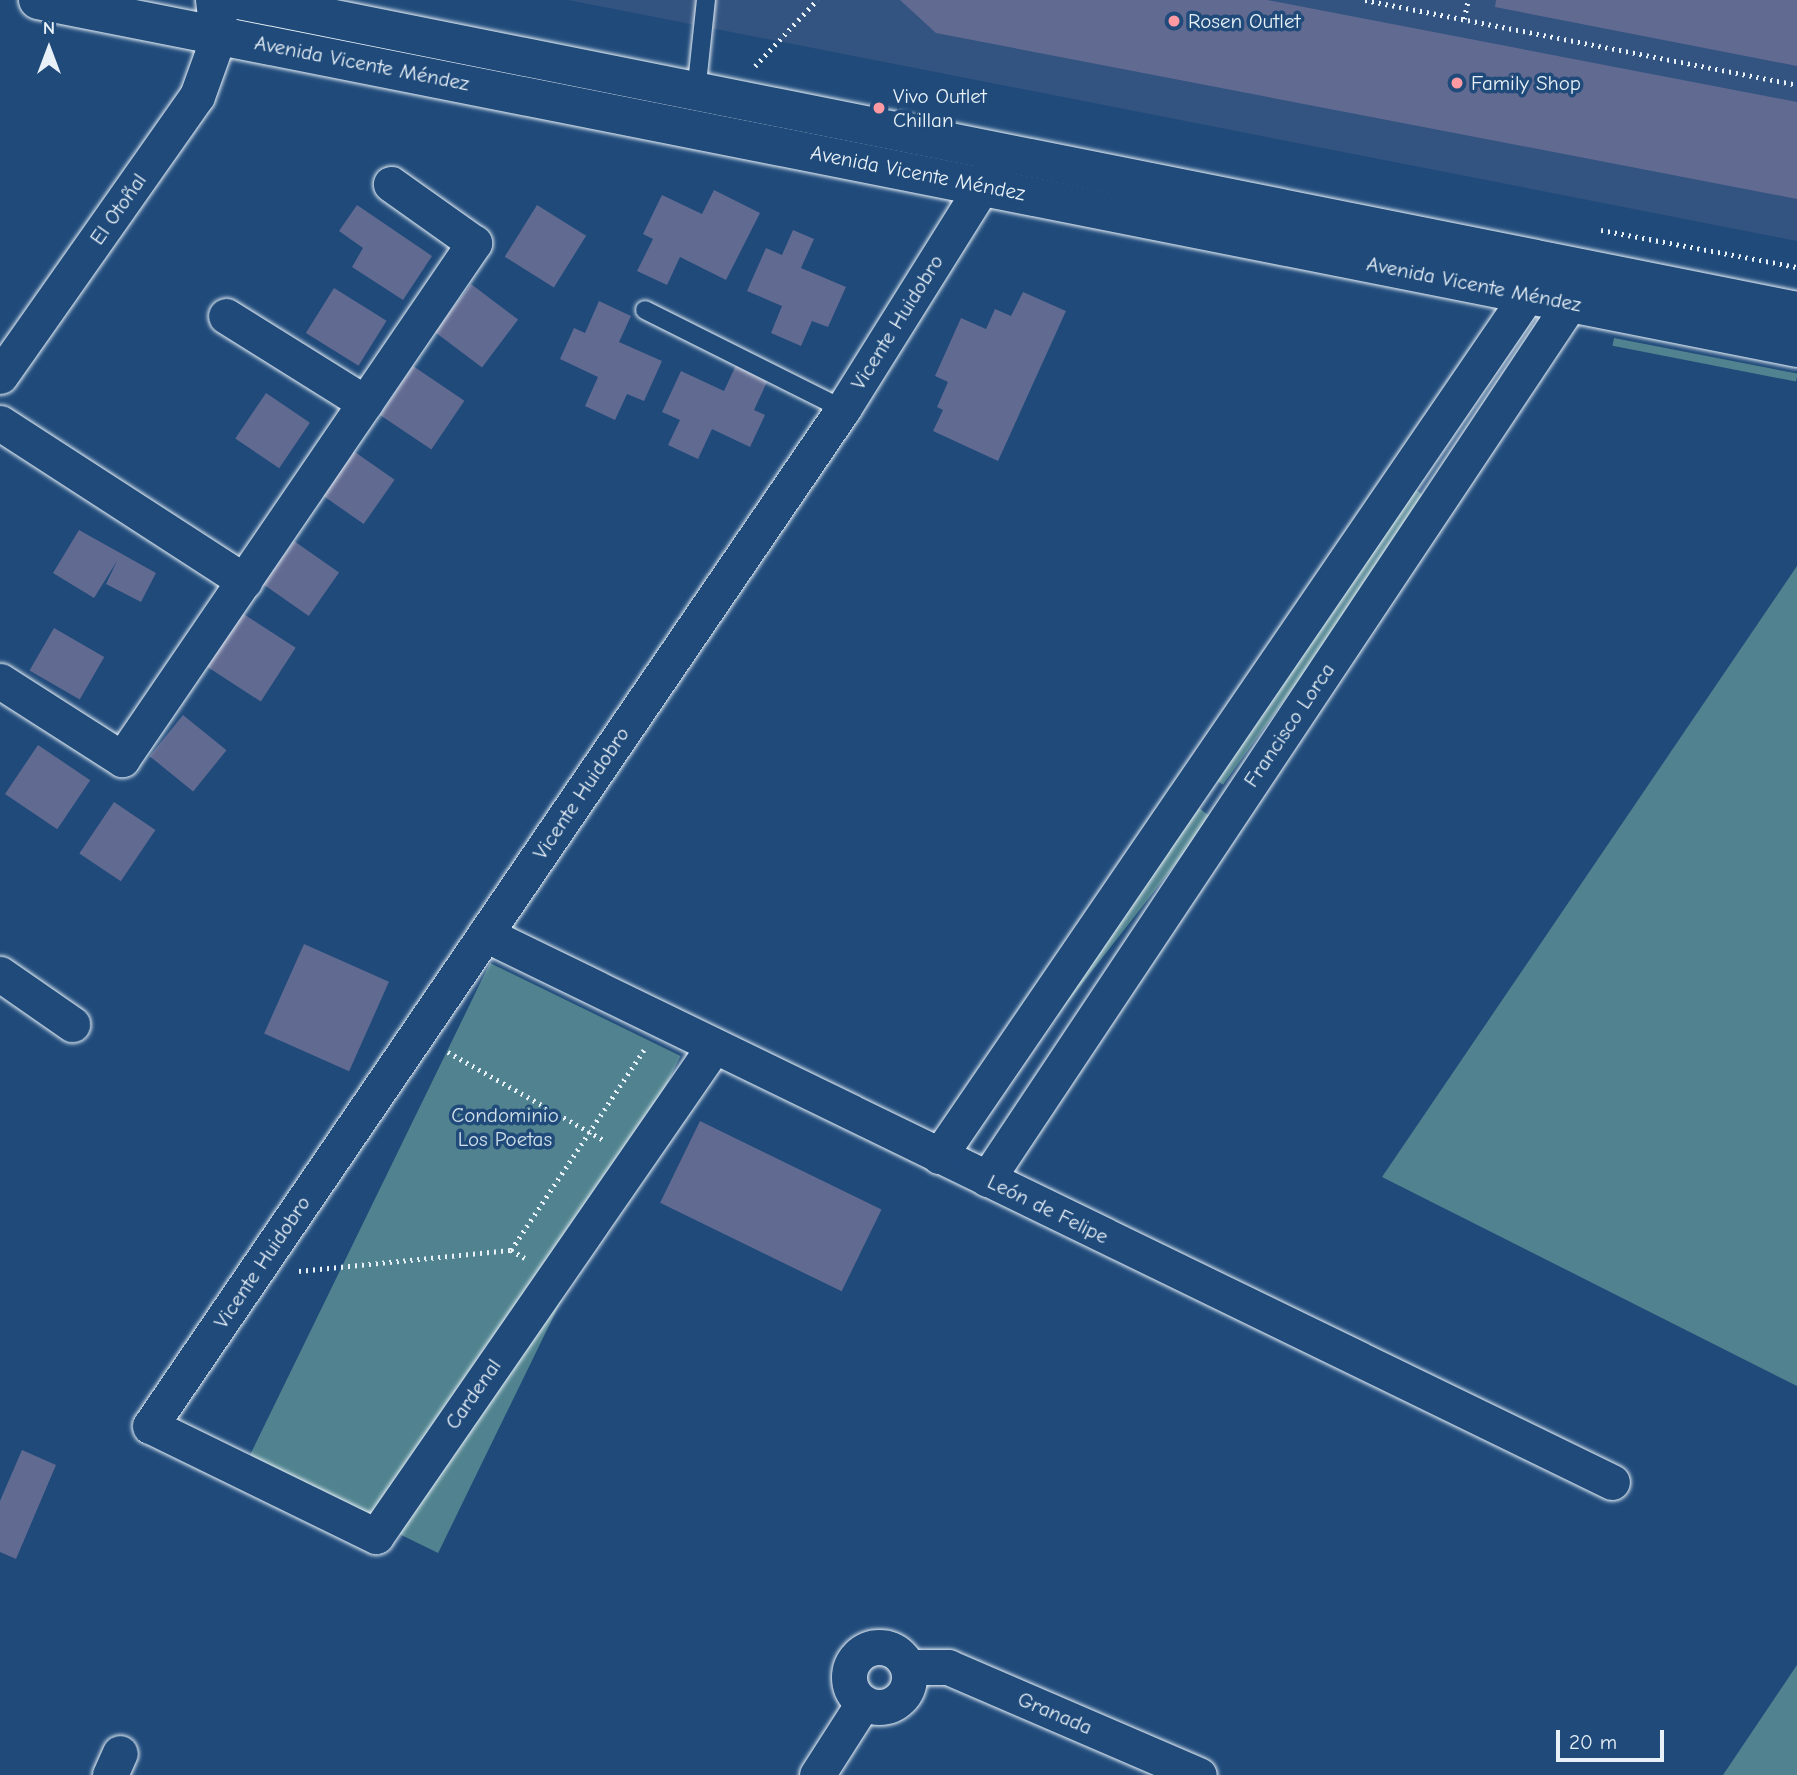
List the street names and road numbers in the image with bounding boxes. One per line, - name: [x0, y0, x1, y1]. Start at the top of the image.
- street label: Avenida Vicente Méndez: [253, 30, 471, 96]
- street label: Avenida Vicente Méndez: [809, 140, 1027, 206]
- street label: El Otoñal: [84, 168, 152, 250]
- street label: Vicente Huidobro: [845, 250, 949, 394]
- street label: Avenida Vicente Méndez: [1365, 251, 1583, 317]
- street label: Francisco Lorca: [1238, 658, 1340, 792]
- street label: Vicente Huidobro: [527, 722, 635, 864]
- street label: León de Felipe: [983, 1169, 1113, 1249]
- street label: Vicente Huidobro: [208, 1191, 316, 1333]
- street label: Cardenal: [440, 1354, 506, 1434]
- street label: Granada: [1014, 1686, 1096, 1740]

